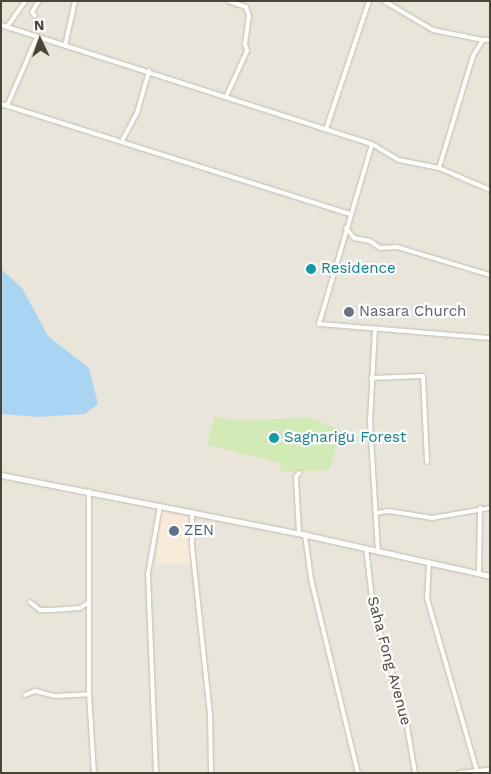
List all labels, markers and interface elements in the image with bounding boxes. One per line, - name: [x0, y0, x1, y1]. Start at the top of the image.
- north arrow: [15, 15, 65, 65]
- text: N: [34, 17, 45, 33]
- place label: Residence: [321, 260, 396, 278]
- marker: Residence: [305, 263, 317, 275]
- place label: Nasara Church: [359, 303, 467, 321]
- marker: Nasara Church: [343, 306, 355, 318]
- place label: Sagnarigu Forest: [284, 429, 406, 447]
- marker: Sagnarigu Forest: [268, 432, 280, 444]
- place label: ZEN: [184, 522, 214, 540]
- marker: ZEN: [168, 525, 180, 537]
- street label: Saha Fong Avenue: [363, 594, 415, 728]

